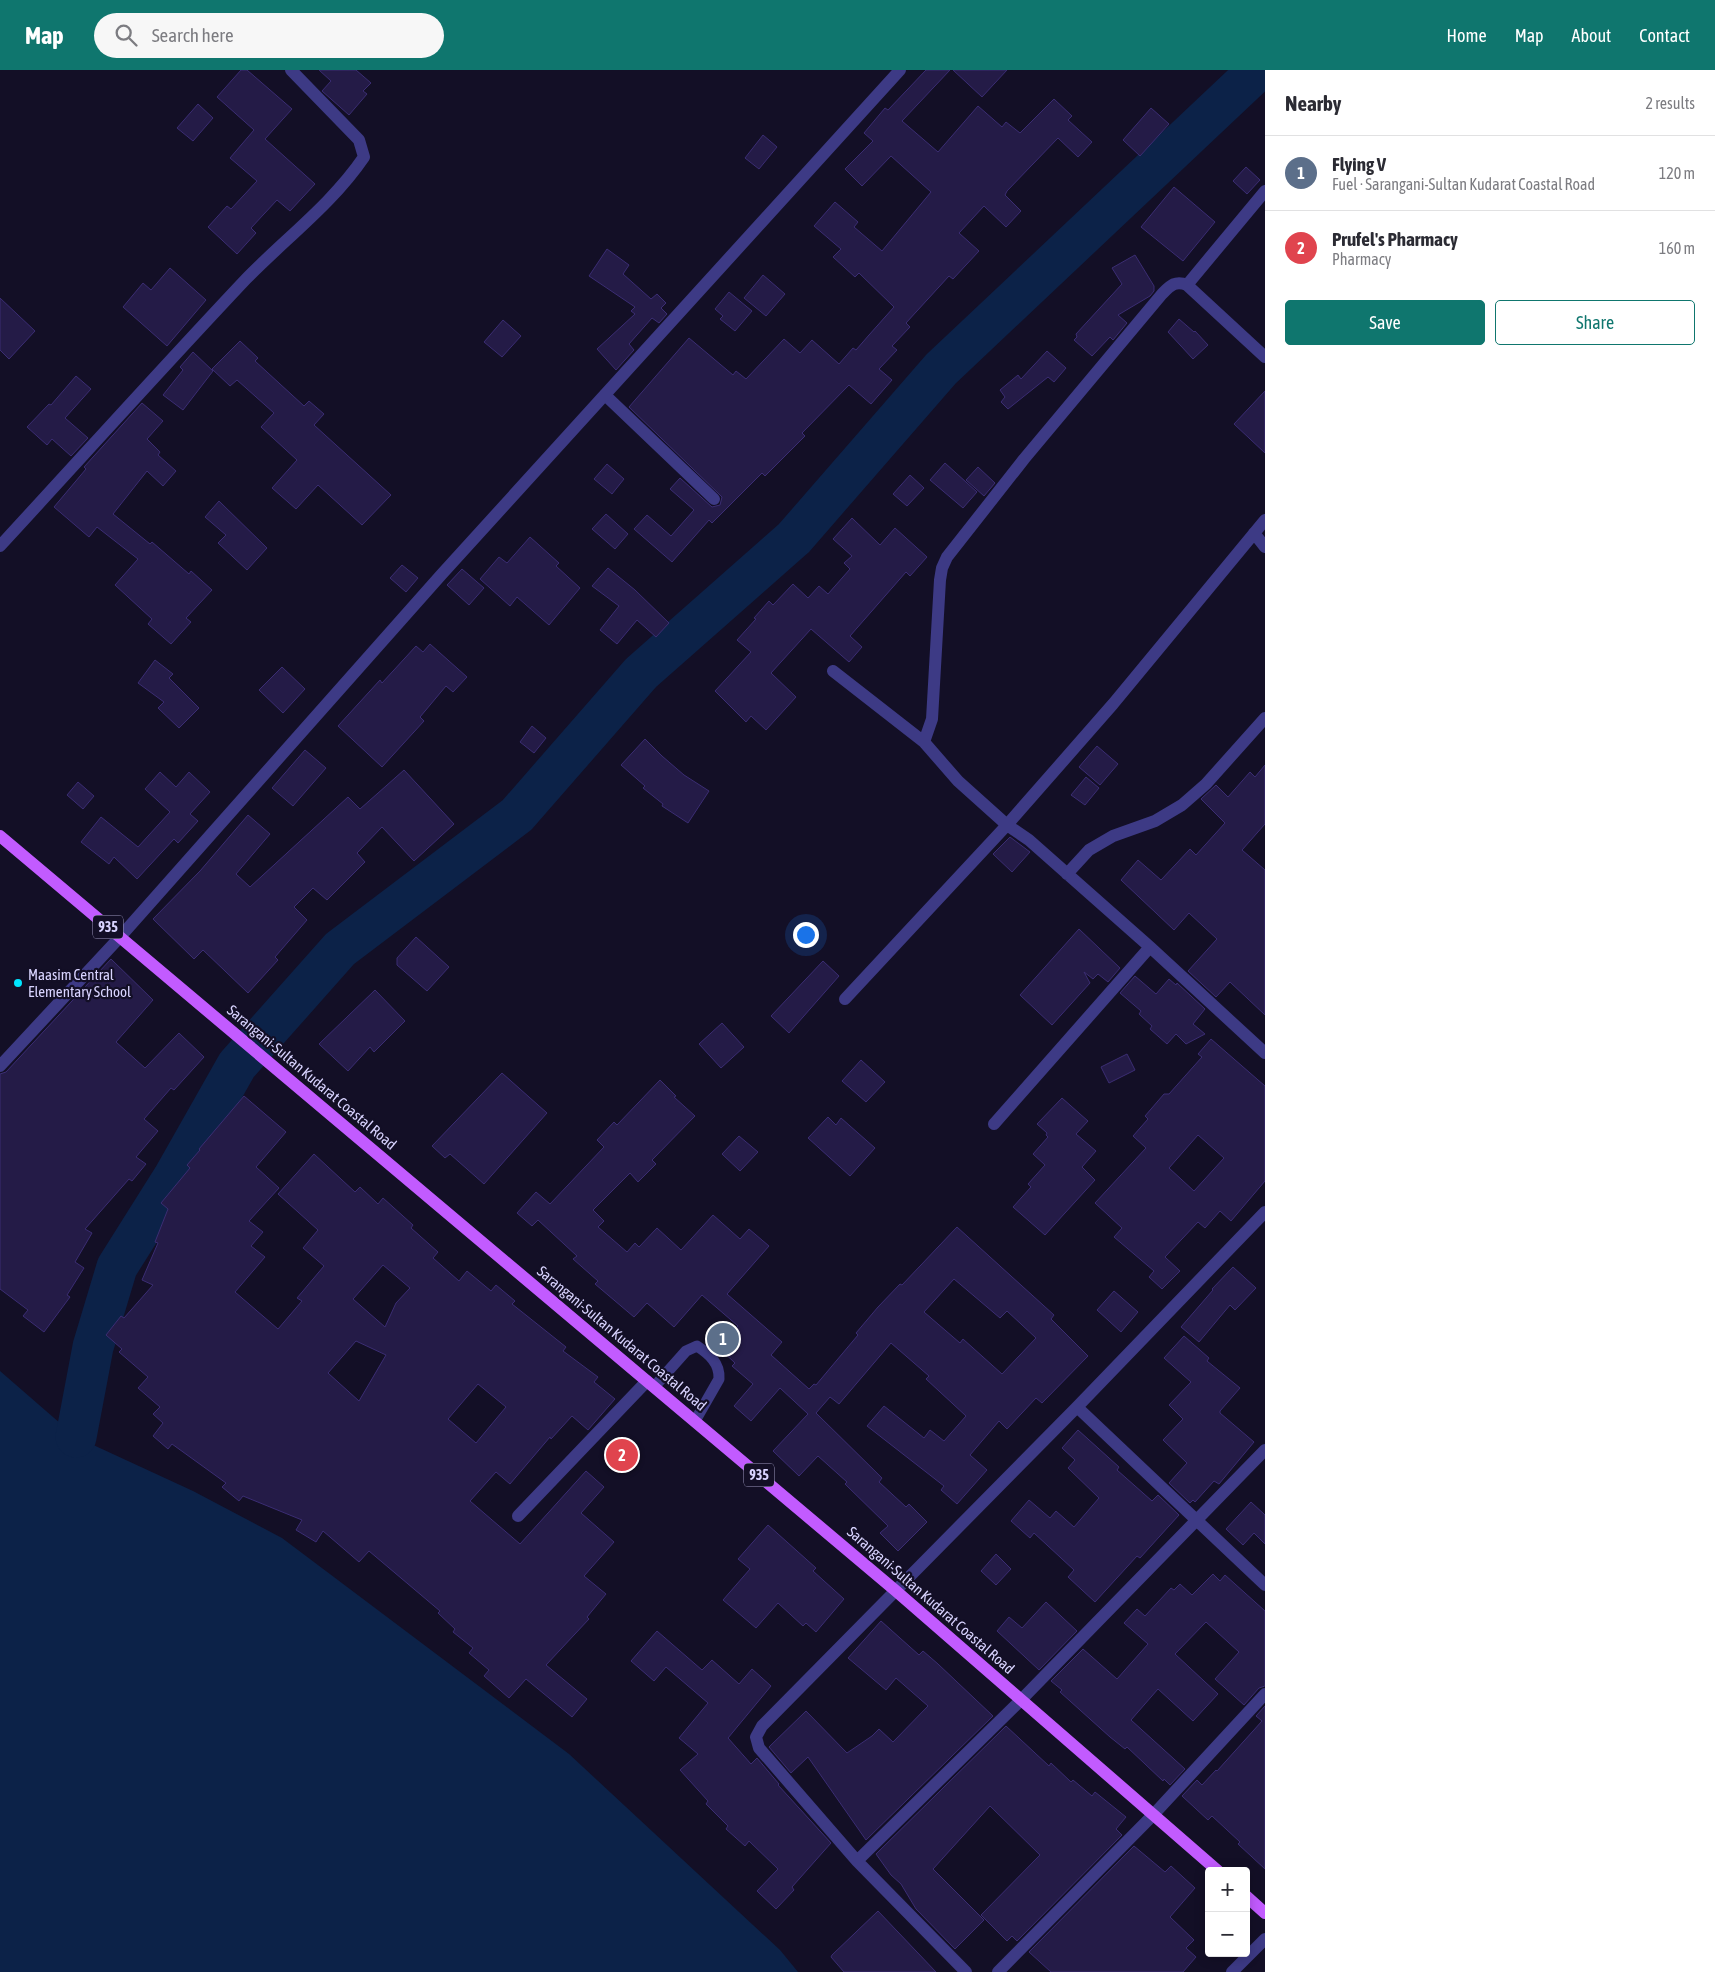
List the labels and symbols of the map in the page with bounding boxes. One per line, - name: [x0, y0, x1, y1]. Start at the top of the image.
- road number: 935: [93, 916, 123, 939]
- your location: [793, 922, 819, 948]
- place label: Maasim Central Elementary School: [28, 966, 131, 1000]
- marker: Maasim Central Elementary School: [12, 977, 24, 989]
- street label: Sarangani-Sultan Kudarat Coastal Road: [224, 1001, 400, 1153]
- street label: Sarangani-Sultan Kudarat Coastal Road: [534, 1262, 710, 1414]
- pin: 1: [707, 1320, 739, 1358]
- pin: 2: [606, 1436, 638, 1474]
- road number: 935: [744, 1464, 774, 1486]
- street label: Sarangani-Sultan Kudarat Coastal Road: [844, 1523, 1018, 1677]

